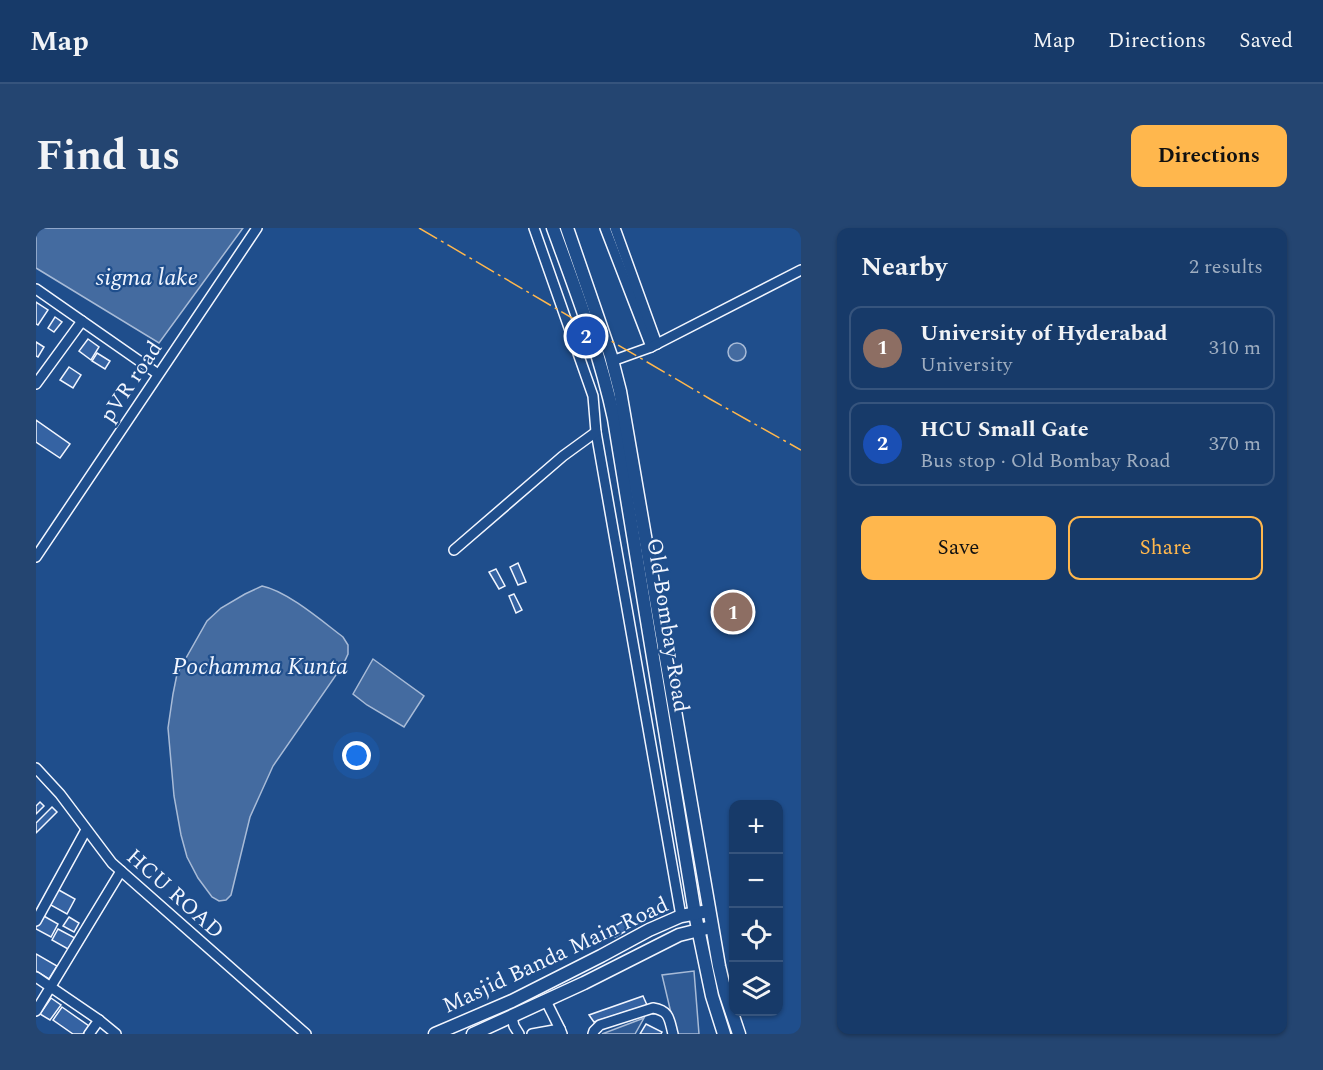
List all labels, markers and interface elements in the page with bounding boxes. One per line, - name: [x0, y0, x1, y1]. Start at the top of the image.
- text: Map: [30, 20, 89, 63]
- text: Map: [1033, 25, 1075, 57]
- text: Directions: [1108, 25, 1206, 57]
- text: Saved: [1239, 25, 1293, 57]
- text: Find us: [36, 125, 180, 188]
- button: Directions: [1131, 125, 1287, 187]
- text: Nearby: [861, 247, 947, 287]
- text: 2 results: [1189, 252, 1263, 282]
- water label: sigma lake: [96, 260, 198, 296]
- pin: 2: [566, 314, 606, 358]
- text: University of Hyderabad: [920, 317, 1168, 350]
- text: 1: [877, 333, 888, 363]
- text: 310 m: [1209, 333, 1261, 363]
- street label: pVR road: [92, 334, 171, 429]
- text: University: [920, 350, 1012, 380]
- text: HCU Small Gate: [920, 413, 1089, 446]
- text: 2: [877, 429, 888, 459]
- text: 370 m: [1209, 429, 1261, 459]
- text: Bus stop · Old Bombay Road: [920, 446, 1171, 476]
- button: Save: [861, 516, 1056, 580]
- button: Share: [1068, 516, 1263, 580]
- street label: Old Bombay Road: [637, 536, 698, 715]
- pin: 1: [714, 590, 752, 634]
- water label: Pochamma Kunta: [172, 649, 348, 685]
- your location: [342, 741, 371, 770]
- map controls: [729, 800, 783, 1016]
- button: +: [729, 800, 783, 854]
- street label: HCU ROAD: [119, 841, 231, 947]
- button: −: [729, 854, 783, 908]
- street label: Masjid Banda Main Road: [437, 888, 674, 1022]
- button: locate: [729, 908, 783, 962]
- button: layers: [729, 962, 783, 1016]

